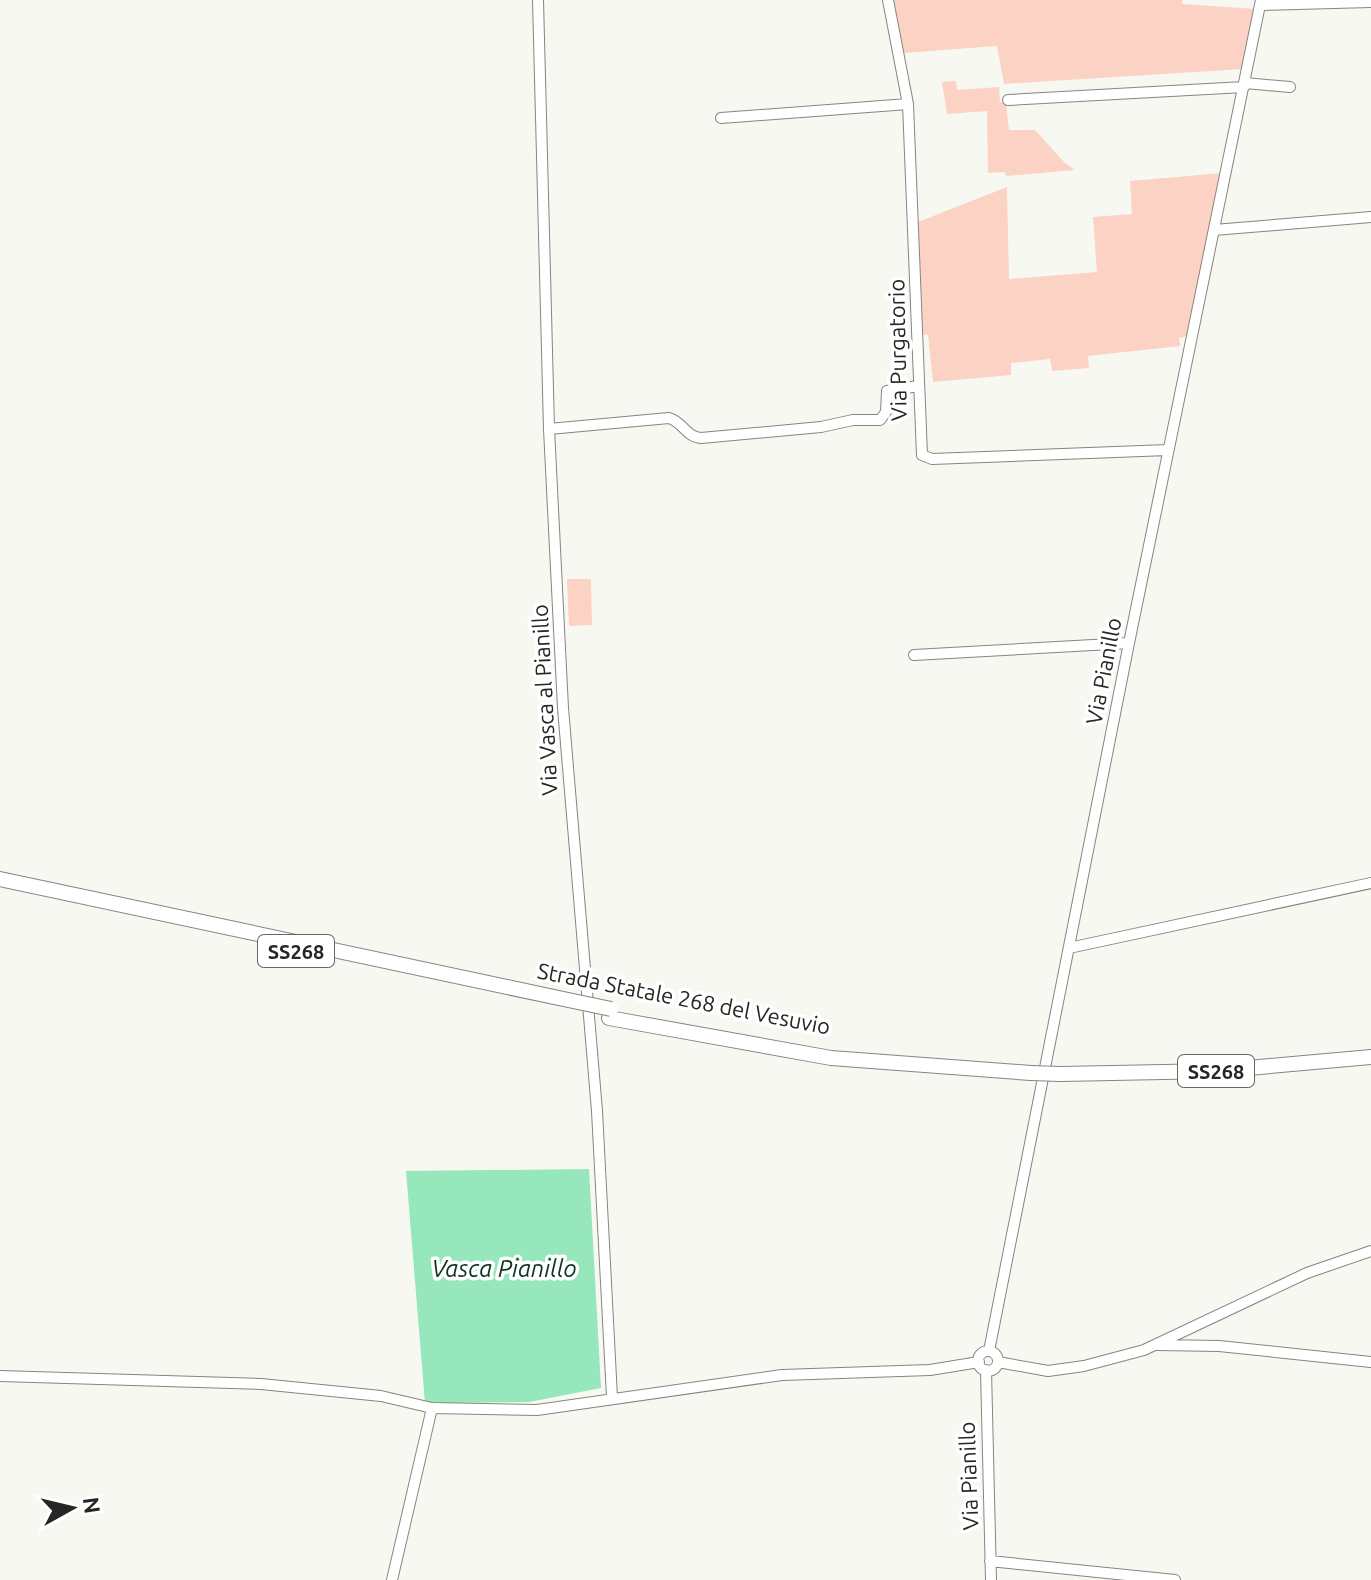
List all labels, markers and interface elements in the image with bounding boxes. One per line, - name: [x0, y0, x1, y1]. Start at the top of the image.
- street label: Via Purgatorio: [883, 279, 911, 421]
- street label: Via Vasca al Pianillo: [527, 604, 561, 796]
- street label: Via Pianillo: [1080, 615, 1126, 727]
- road number: SS268: [258, 935, 334, 967]
- street label: Strada Statale 268 del Vesuvio: [535, 957, 833, 1039]
- road number: SS268: [1178, 1055, 1254, 1087]
- water label: Vasca Pianillo: [431, 1255, 577, 1282]
- street label: Via Pianillo: [954, 1421, 982, 1531]
- north arrow: [32, 1468, 112, 1548]
- text: N: [79, 1495, 106, 1515]

